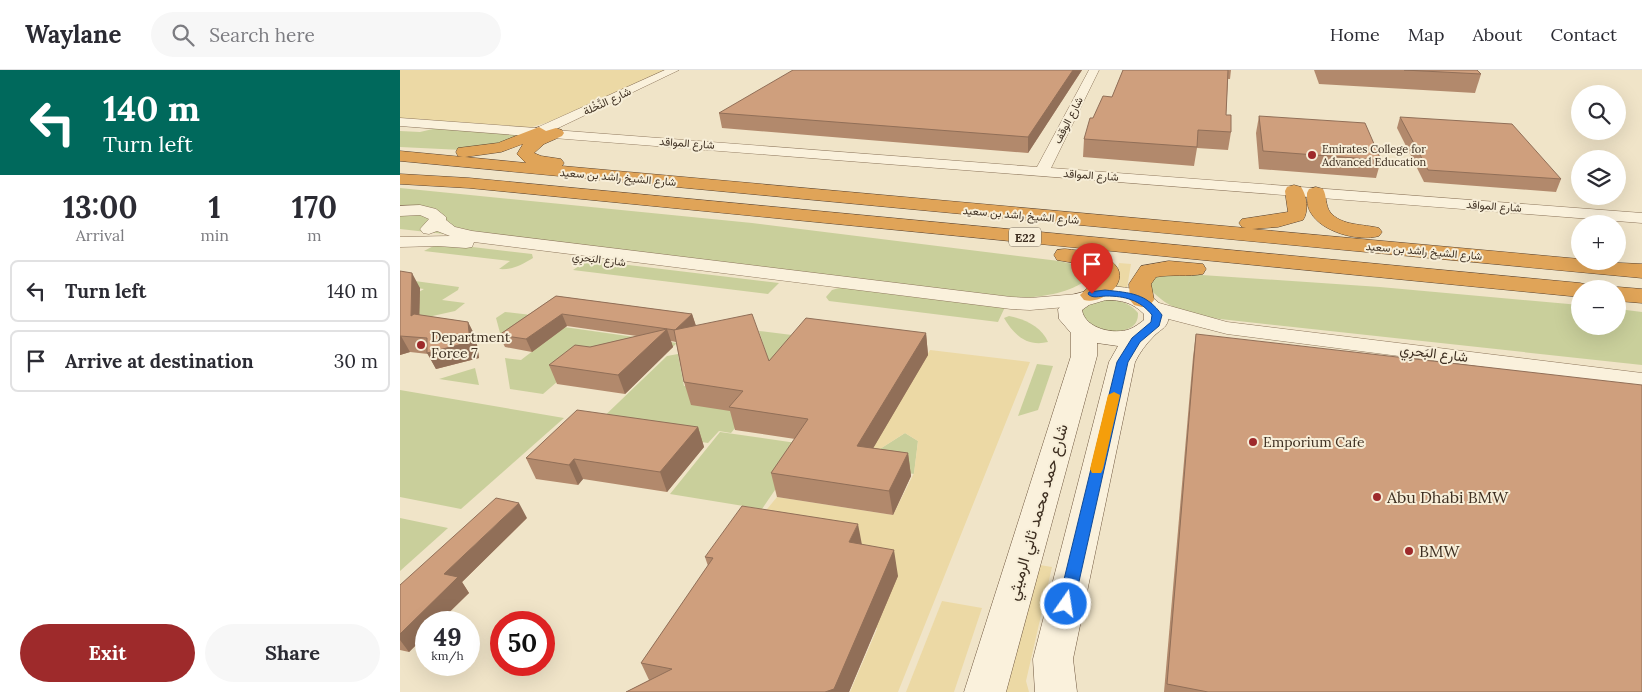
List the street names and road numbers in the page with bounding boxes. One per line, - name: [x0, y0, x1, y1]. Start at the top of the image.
- street label: شارع النَّخْلة: [581, 84, 634, 119]
- street label: شارع الوقف: [1050, 94, 1087, 146]
- street label: شارع المواقد: [659, 134, 715, 153]
- street label: شارع الشيخ راشد بن سعيد: [559, 165, 677, 190]
- street label: شارع المواقد: [1063, 166, 1119, 185]
- street label: شارع المواقد: [1466, 197, 1522, 216]
- street label: شارع الشيخ راشد بن سعيد: [962, 203, 1080, 228]
- road number: E22: [1009, 228, 1041, 246]
- street label: شارع الشيخ راشد بن سعيد: [1365, 239, 1483, 264]
- street label: شارع البَحرِي: [571, 249, 627, 272]
- street label: شارع البَحرِي: [1398, 340, 1469, 369]
- street label: شارع حمد محمد ثاني الرميثي: [1002, 421, 1076, 604]

